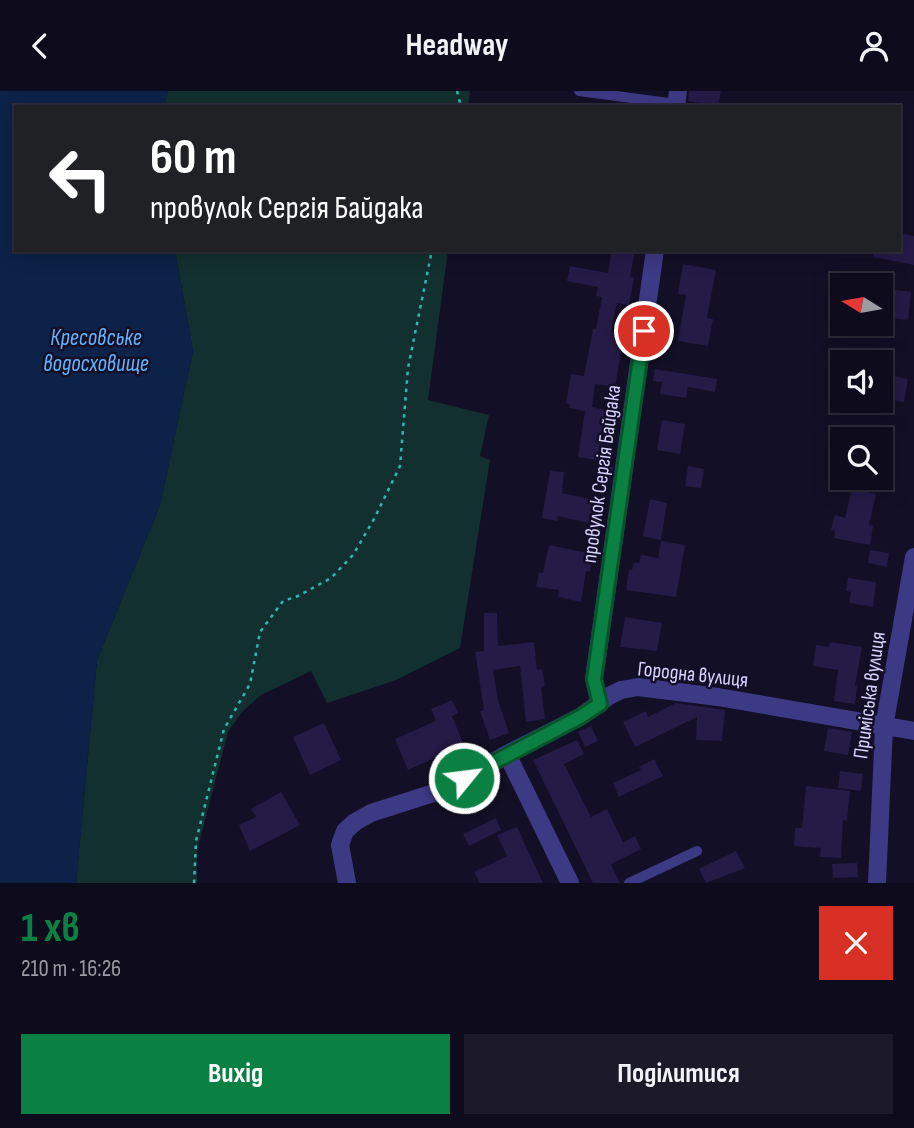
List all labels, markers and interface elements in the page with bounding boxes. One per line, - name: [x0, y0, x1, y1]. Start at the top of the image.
- text: Headway: [406, 26, 508, 65]
- icon: back: [21, 27, 59, 65]
- icon: person: [855, 27, 893, 65]
- text: 60 m: [150, 129, 237, 188]
- icon: left: [35, 133, 126, 224]
- text: провулок Сергія Байдака: [150, 189, 424, 228]
- north arrow: [830, 273, 892, 336]
- map controls: [830, 273, 893, 490]
- pin: [614, 301, 674, 361]
- icon: arrive: [625, 312, 663, 350]
- water label: Кресовське водосховище: [43, 324, 149, 378]
- button: sound: [830, 350, 893, 413]
- street label: провулок Сергія Байдака: [577, 383, 626, 565]
- button: search: [830, 427, 893, 490]
- street label: Приміська вулиця: [848, 630, 891, 760]
- street label: Городна вулиця: [636, 656, 750, 693]
- position arrow: [427, 741, 501, 815]
- text: 1 хв: [21, 903, 80, 954]
- button: close: [819, 906, 893, 980]
- text: 210 m · 16:26: [21, 955, 121, 983]
- button: Вихід: [21, 1034, 450, 1114]
- button: Поділитися: [464, 1034, 893, 1114]

